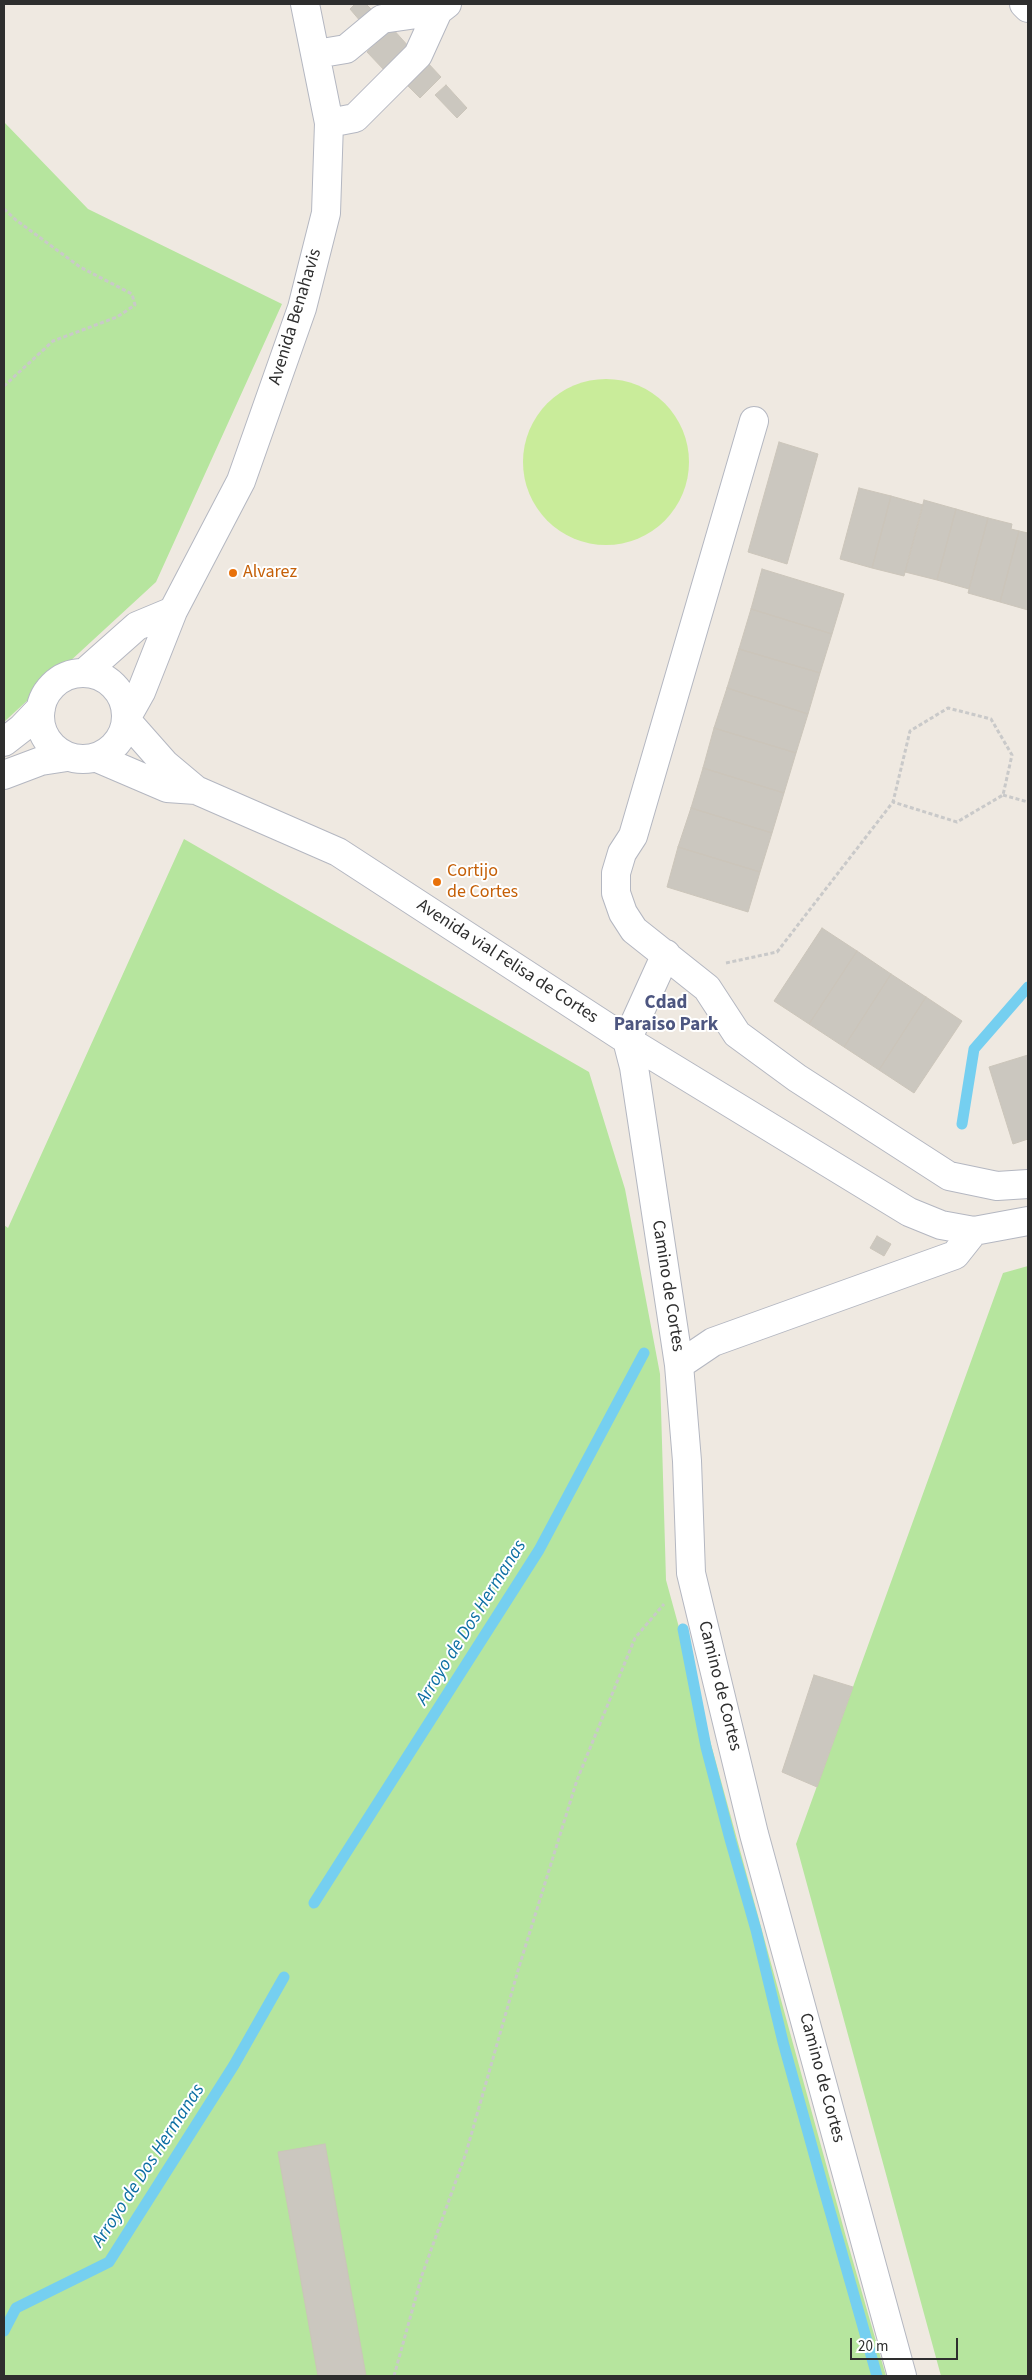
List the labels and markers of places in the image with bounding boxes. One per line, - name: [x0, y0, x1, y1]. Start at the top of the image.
- place label: Alvarez: [243, 562, 297, 584]
- marker: Alvarez: [227, 567, 239, 579]
- place label: Cortijo de Cortes: [447, 861, 518, 904]
- marker: Cortijo de Cortes: [431, 876, 443, 888]

